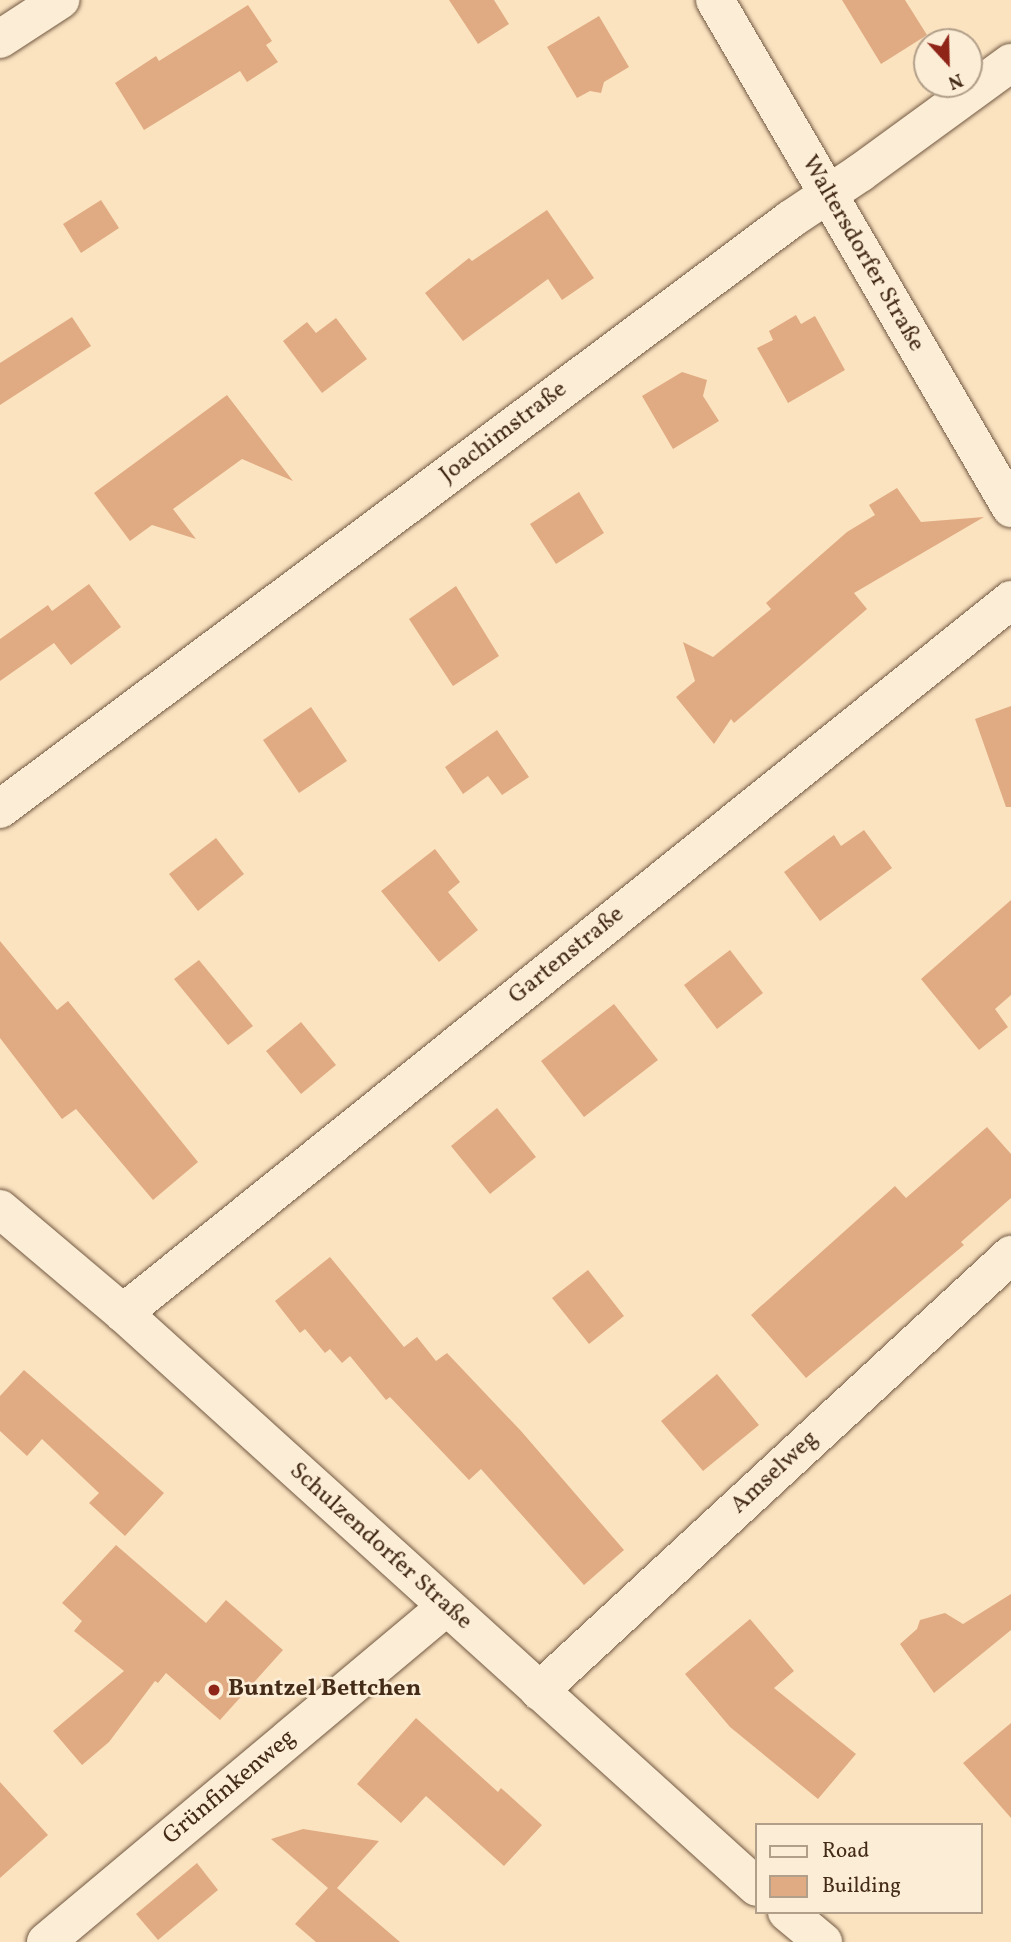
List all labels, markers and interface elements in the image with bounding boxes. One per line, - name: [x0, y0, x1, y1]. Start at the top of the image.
- north arrow: [913, 28, 983, 98]
- text: N: [944, 66, 966, 95]
- street label: Waltersdorfer Straße: [794, 151, 930, 357]
- street label: Joachimstraße: [435, 376, 573, 490]
- street label: Gartenstraße: [504, 901, 630, 1011]
- street label: Amselweg: [725, 1425, 825, 1521]
- street label: Schulzendorfer Straße: [283, 1457, 477, 1637]
- place label: Buntzel Bettchen: [228, 1676, 421, 1704]
- marker: Buntzel Bettchen: [206, 1682, 222, 1698]
- street label: Grünfinkenweg: [158, 1724, 302, 1852]
- legend: [755, 1823, 983, 1914]
- text: Road: [822, 1837, 869, 1866]
- text: Building: [822, 1872, 901, 1901]

